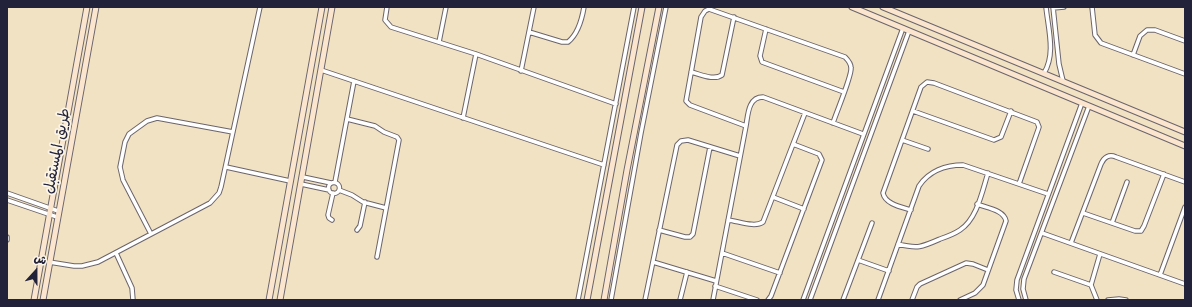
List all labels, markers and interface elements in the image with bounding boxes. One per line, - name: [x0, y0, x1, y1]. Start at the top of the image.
- street label: طريق المستقبل: [40, 107, 74, 195]
- north arrow: [16, 251, 56, 291]
- text: ش: [32, 251, 48, 268]

